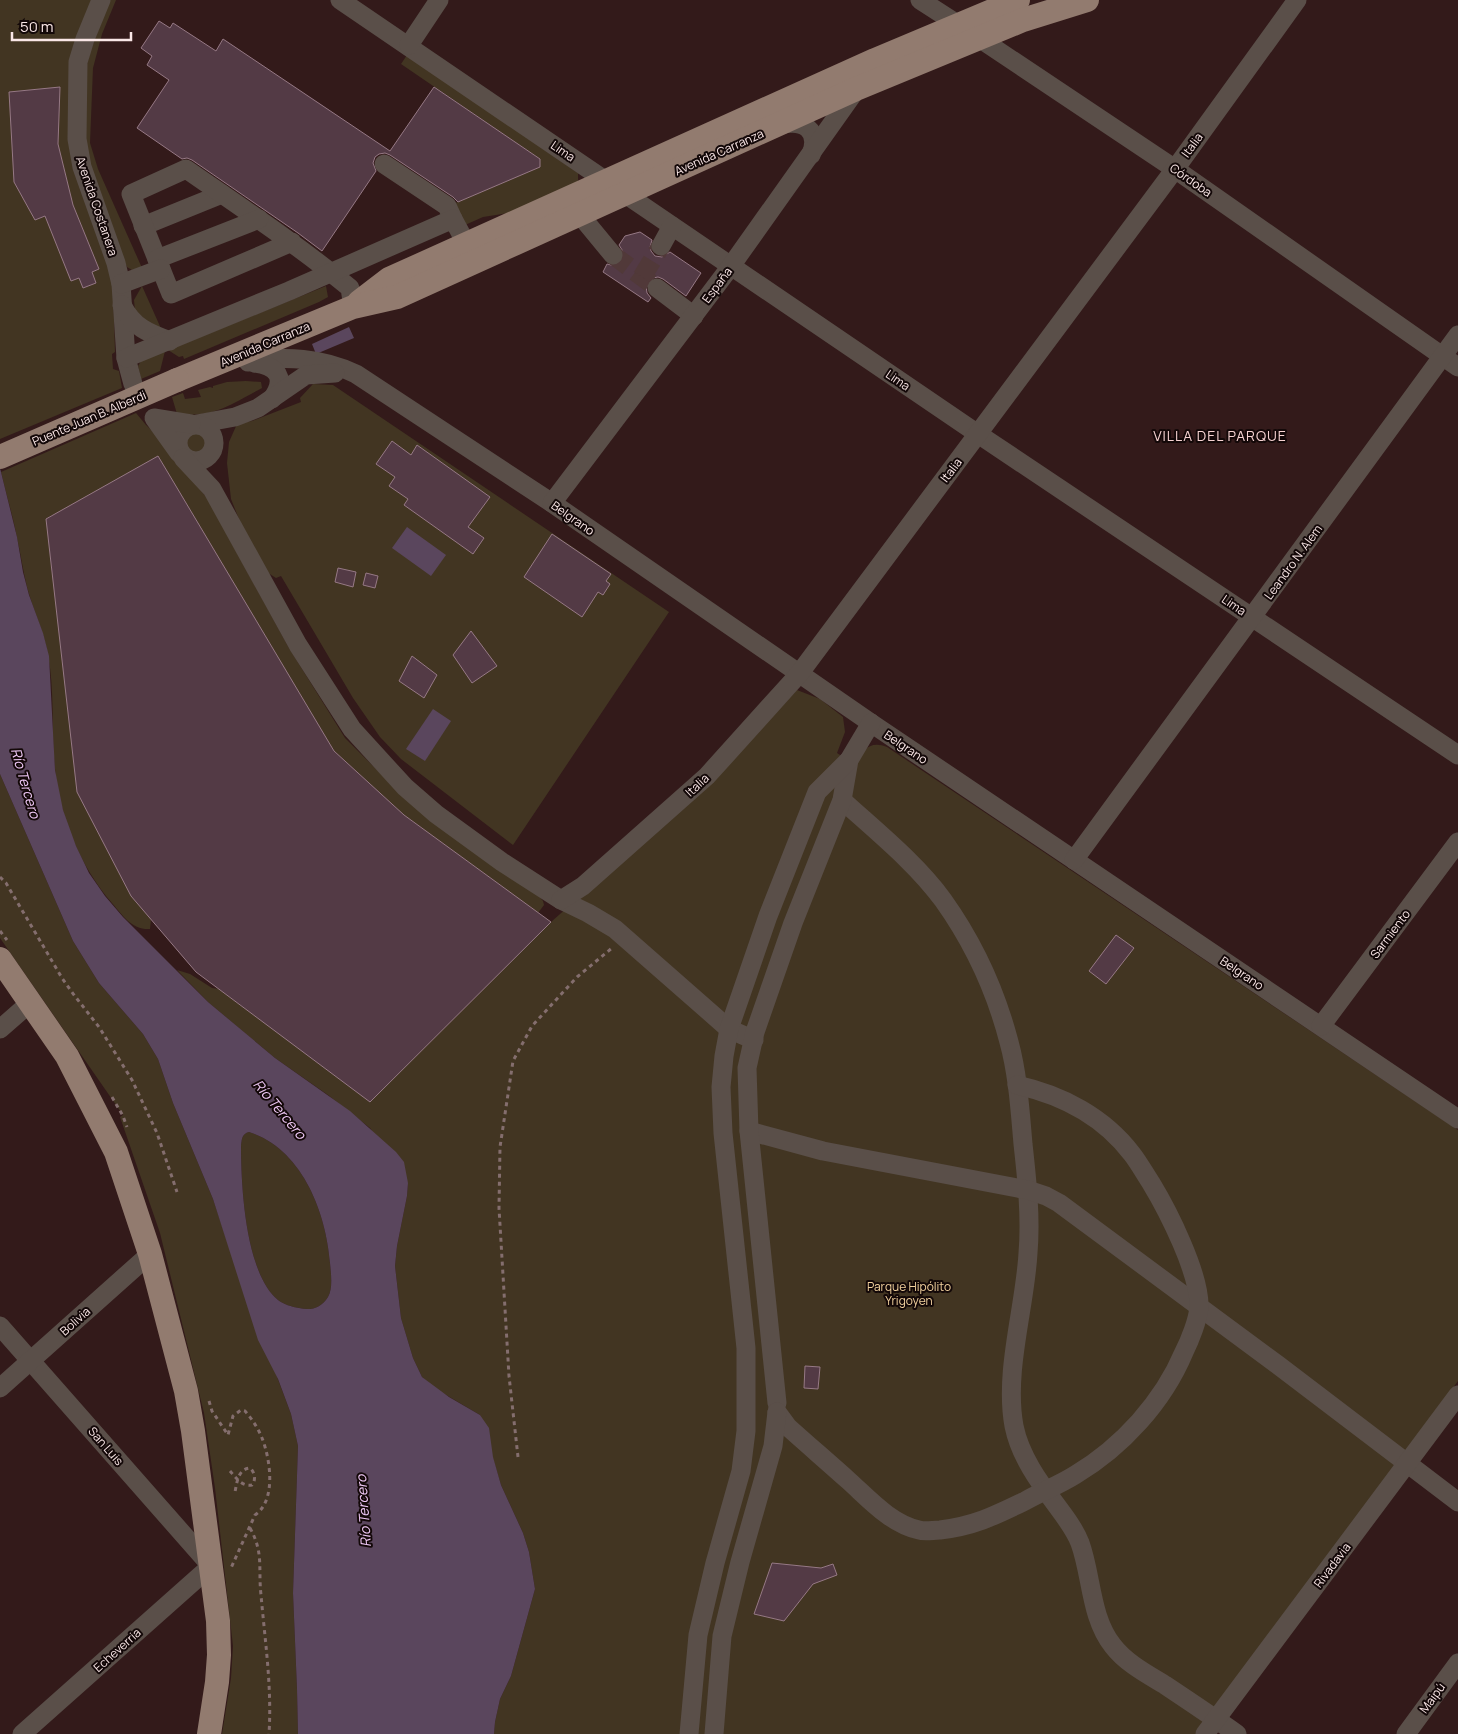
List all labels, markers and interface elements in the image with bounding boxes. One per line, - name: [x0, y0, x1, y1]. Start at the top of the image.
- scale bar: [12, 10, 131, 42]
- text: 50 m: [20, 16, 54, 37]
- street label: Avenida Carranza: [672, 125, 766, 179]
- street label: Italia: [1177, 129, 1207, 161]
- street label: Lima: [548, 137, 578, 165]
- street label: Avenida Costanera: [72, 154, 122, 258]
- street label: Córdoba: [1167, 159, 1215, 201]
- street label: España: [698, 264, 736, 306]
- street label: Avenida Carranza: [217, 317, 313, 371]
- street label: Lima: [883, 366, 913, 394]
- street label: Puente Juan B. Alberdi: [29, 386, 149, 450]
- district label: VILLA DEL PARQUE: [1153, 426, 1287, 445]
- street label: Italia: [936, 454, 966, 486]
- street label: Belgrano: [548, 497, 598, 539]
- street label: Leandro N. Alem: [1260, 521, 1326, 603]
- street label: Lima: [1219, 591, 1249, 619]
- street label: Belgrano: [881, 726, 931, 768]
- water label: Río Tercero: [7, 746, 45, 821]
- street label: Italia: [681, 770, 713, 800]
- street label: Sarmiento: [1366, 906, 1414, 962]
- street label: Belgrano: [1217, 952, 1267, 994]
- water label: Río Tercero: [249, 1075, 311, 1143]
- park label: Parque Hipólito Yrigoyen: [867, 1278, 951, 1309]
- street label: Bolivia: [56, 1303, 94, 1339]
- street label: San Luis: [85, 1423, 127, 1469]
- water label: Río Tercero: [351, 1474, 375, 1548]
- street label: Rivadavia: [1310, 1539, 1354, 1591]
- street label: Echeverria: [90, 1624, 144, 1676]
- street label: Maipú: [1415, 1679, 1449, 1717]

